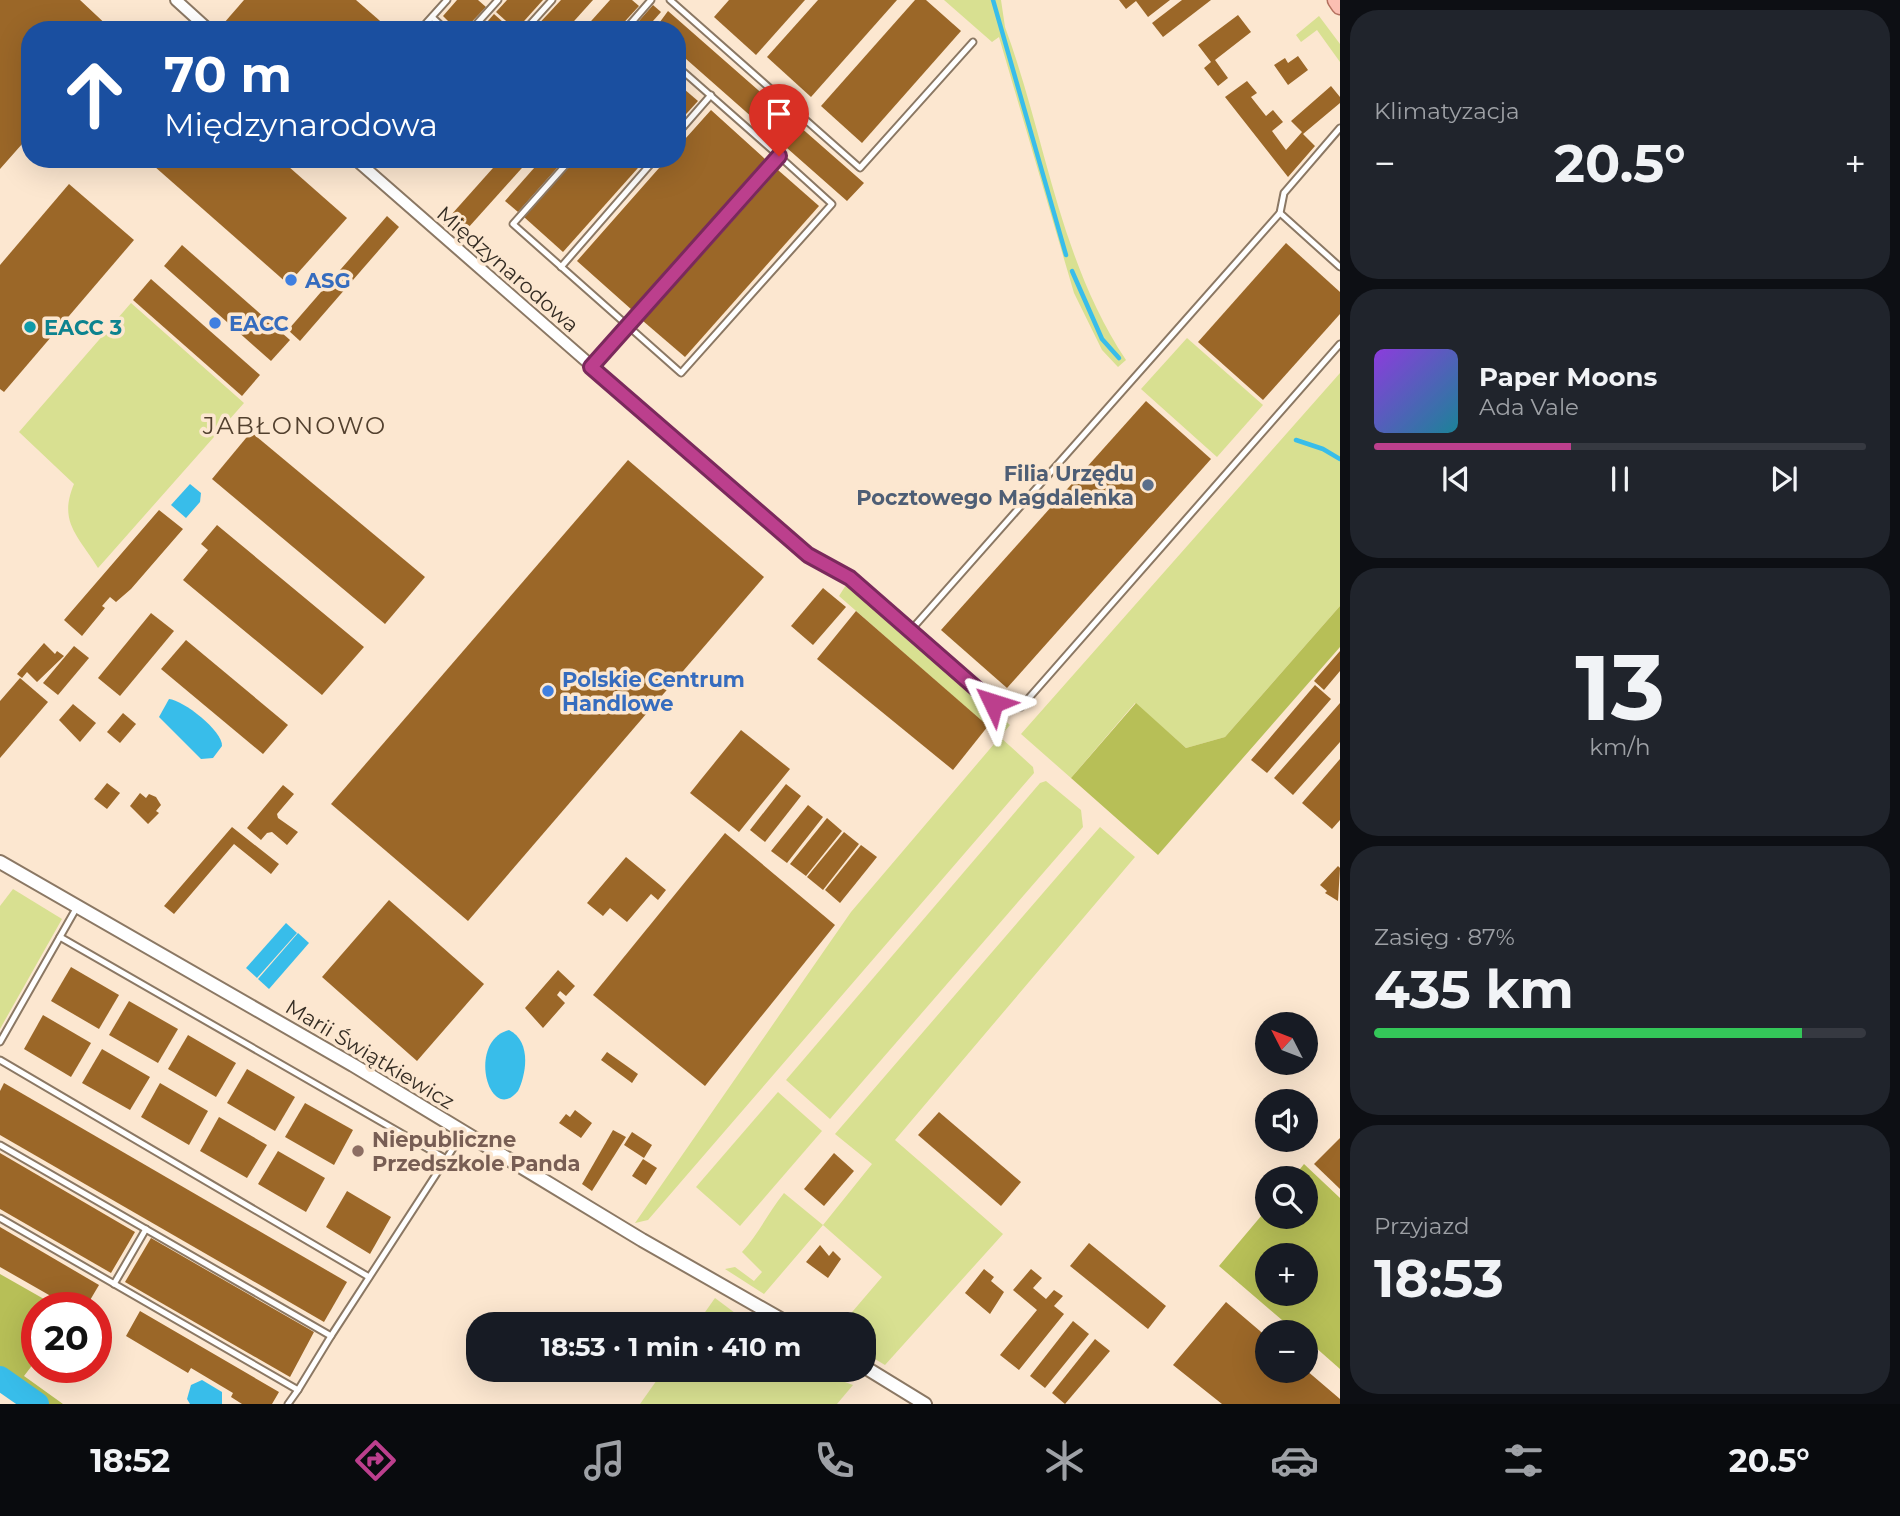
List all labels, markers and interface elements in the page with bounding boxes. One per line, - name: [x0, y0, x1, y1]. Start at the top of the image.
- text: 70 m: [164, 45, 292, 104]
- icon: ahead: [49, 49, 140, 140]
- pin: [749, 84, 809, 156]
- icon: arrive: [760, 95, 798, 133]
- text: Klimatyzacja: [1374, 97, 1520, 125]
- text: Międzynarodowa: [164, 105, 438, 144]
- text: 20.5°: [1554, 132, 1686, 195]
- text: −: [1374, 140, 1396, 187]
- text: +: [1844, 140, 1866, 187]
- street label: Międzynarodowa: [432, 201, 584, 337]
- place label: ASG: [304, 268, 351, 293]
- marker: ASG: [283, 272, 299, 288]
- place label: EACC: [229, 311, 289, 336]
- place label: EACC 3: [44, 315, 122, 340]
- marker: EACC: [207, 315, 223, 331]
- marker: EACC 3: [22, 319, 38, 335]
- text: Paper Moons: [1479, 361, 1657, 393]
- text: Ada Vale: [1479, 393, 1579, 421]
- district label: JABŁONOWO: [202, 411, 387, 440]
- icon: previous: [1437, 460, 1475, 498]
- icon: pause: [1601, 460, 1639, 498]
- icon: next: [1765, 460, 1803, 498]
- place label: Filia Urzędu Pocztowego Magdalenka: [856, 461, 1134, 510]
- marker: Filia Urzędu Pocztowego Magdalenka: [1140, 477, 1156, 493]
- text: 13: [1575, 632, 1665, 743]
- position arrow: [956, 666, 1030, 740]
- place label: Polskie Centrum Handlowe: [562, 667, 745, 716]
- marker: Polskie Centrum Handlowe: [540, 683, 556, 699]
- text: km/h: [1589, 733, 1651, 761]
- text: Zasięg · 87%: [1374, 923, 1515, 951]
- text: 435 km: [1374, 958, 1574, 1021]
- street label: Marii Świątkiewicz: [281, 994, 459, 1114]
- north arrow: [1255, 1012, 1318, 1074]
- map controls: [1255, 1012, 1318, 1383]
- button: sound: [1255, 1089, 1318, 1152]
- place label: Niepubliczne Przedszkole Panda: [372, 1127, 580, 1176]
- marker: Niepubliczne Przedszkole Panda: [350, 1143, 366, 1159]
- button: search: [1255, 1166, 1318, 1229]
- text: Przyjazd: [1374, 1212, 1470, 1240]
- button: +: [1255, 1243, 1318, 1306]
- text: 18:53: [1374, 1247, 1504, 1310]
- speed limit sign: 20: [21, 1292, 112, 1383]
- button: −: [1255, 1320, 1318, 1383]
- text: 18:53 · 1 min · 410 m: [541, 1331, 801, 1363]
- icon: directions: [351, 1436, 400, 1485]
- icon: music: [580, 1436, 629, 1485]
- icon: phone: [810, 1436, 859, 1485]
- icon: climate: [1040, 1436, 1089, 1485]
- icon: car: [1270, 1436, 1319, 1485]
- icon: filters: [1499, 1436, 1548, 1485]
- text: 18:52: [90, 1441, 170, 1480]
- text: 20.5°: [1729, 1441, 1810, 1480]

